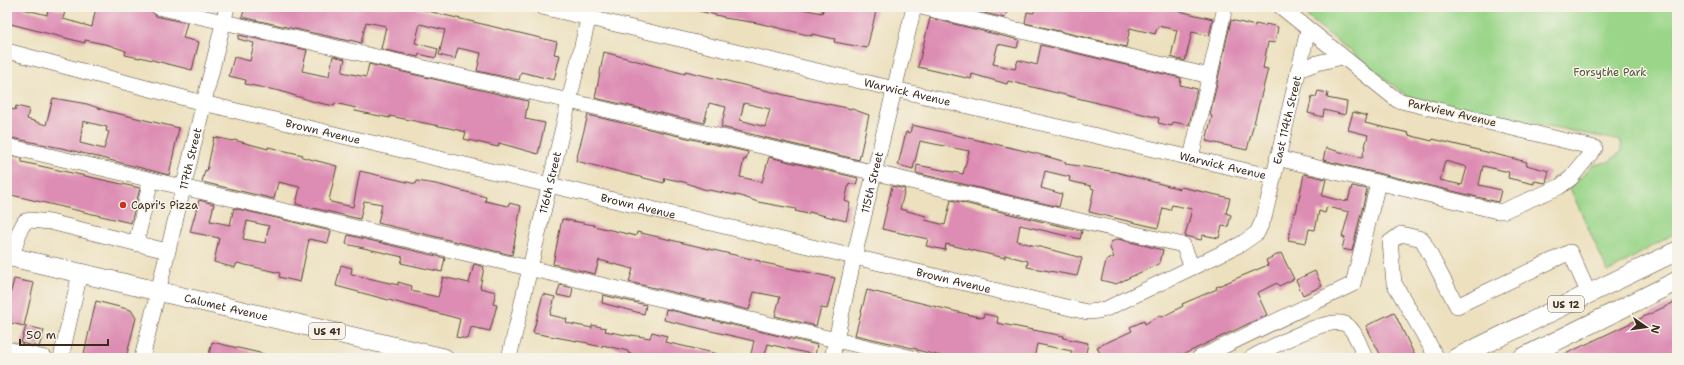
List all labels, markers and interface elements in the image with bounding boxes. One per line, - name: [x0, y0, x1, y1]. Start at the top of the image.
- park label: Forsythe Park: [1573, 65, 1647, 80]
- street label: East 114th Street: [1269, 74, 1305, 166]
- street label: Warwick Avenue: [862, 75, 952, 109]
- street label: Parkview Avenue: [1406, 96, 1498, 130]
- street label: Brown Avenue: [284, 115, 362, 147]
- street label: 117th Street: [175, 126, 205, 191]
- street label: Warwick Avenue: [1178, 148, 1268, 183]
- street label: 116th Street: [535, 150, 565, 215]
- street label: 115th Street: [857, 150, 887, 215]
- street label: Brown Avenue: [599, 190, 677, 222]
- place label: Capri's Pizza: [131, 198, 198, 213]
- marker: Capri's Pizza: [118, 200, 128, 210]
- street label: Brown Avenue: [915, 264, 992, 297]
- street label: Calumet Avenue: [183, 290, 270, 324]
- road number: US 12: [1548, 296, 1584, 312]
- north arrow: [1626, 307, 1666, 347]
- scale bar: [20, 321, 108, 347]
- road number: US 41: [309, 323, 345, 339]
- text: N: [1647, 323, 1664, 335]
- text: 50 m: [26, 327, 56, 343]

